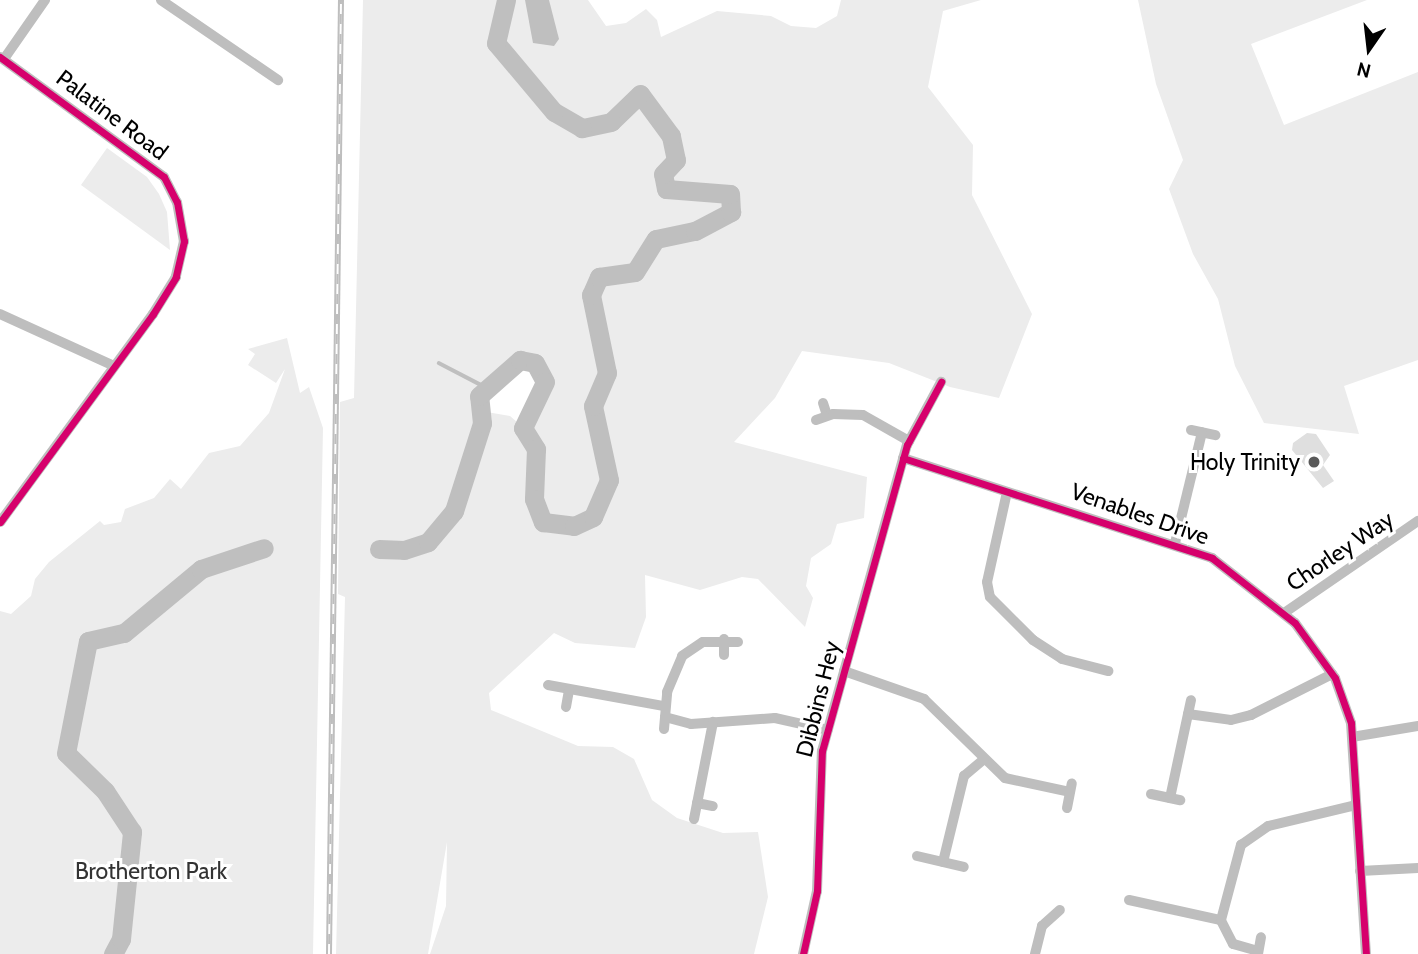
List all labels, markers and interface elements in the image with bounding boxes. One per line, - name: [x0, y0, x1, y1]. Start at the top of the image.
- north arrow: [1334, 14, 1404, 84]
- text: N: [1354, 57, 1373, 83]
- street label: Palatine Road: [51, 64, 173, 166]
- place label: Holy Trinity: [1190, 448, 1300, 476]
- marker: Holy Trinity: [1306, 454, 1322, 470]
- street label: Venables Drive: [1067, 477, 1213, 551]
- street label: Chorley Way: [1281, 505, 1399, 597]
- street label: Dibbins Hey: [790, 638, 846, 760]
- park label: Brotherton Park: [75, 857, 227, 885]

